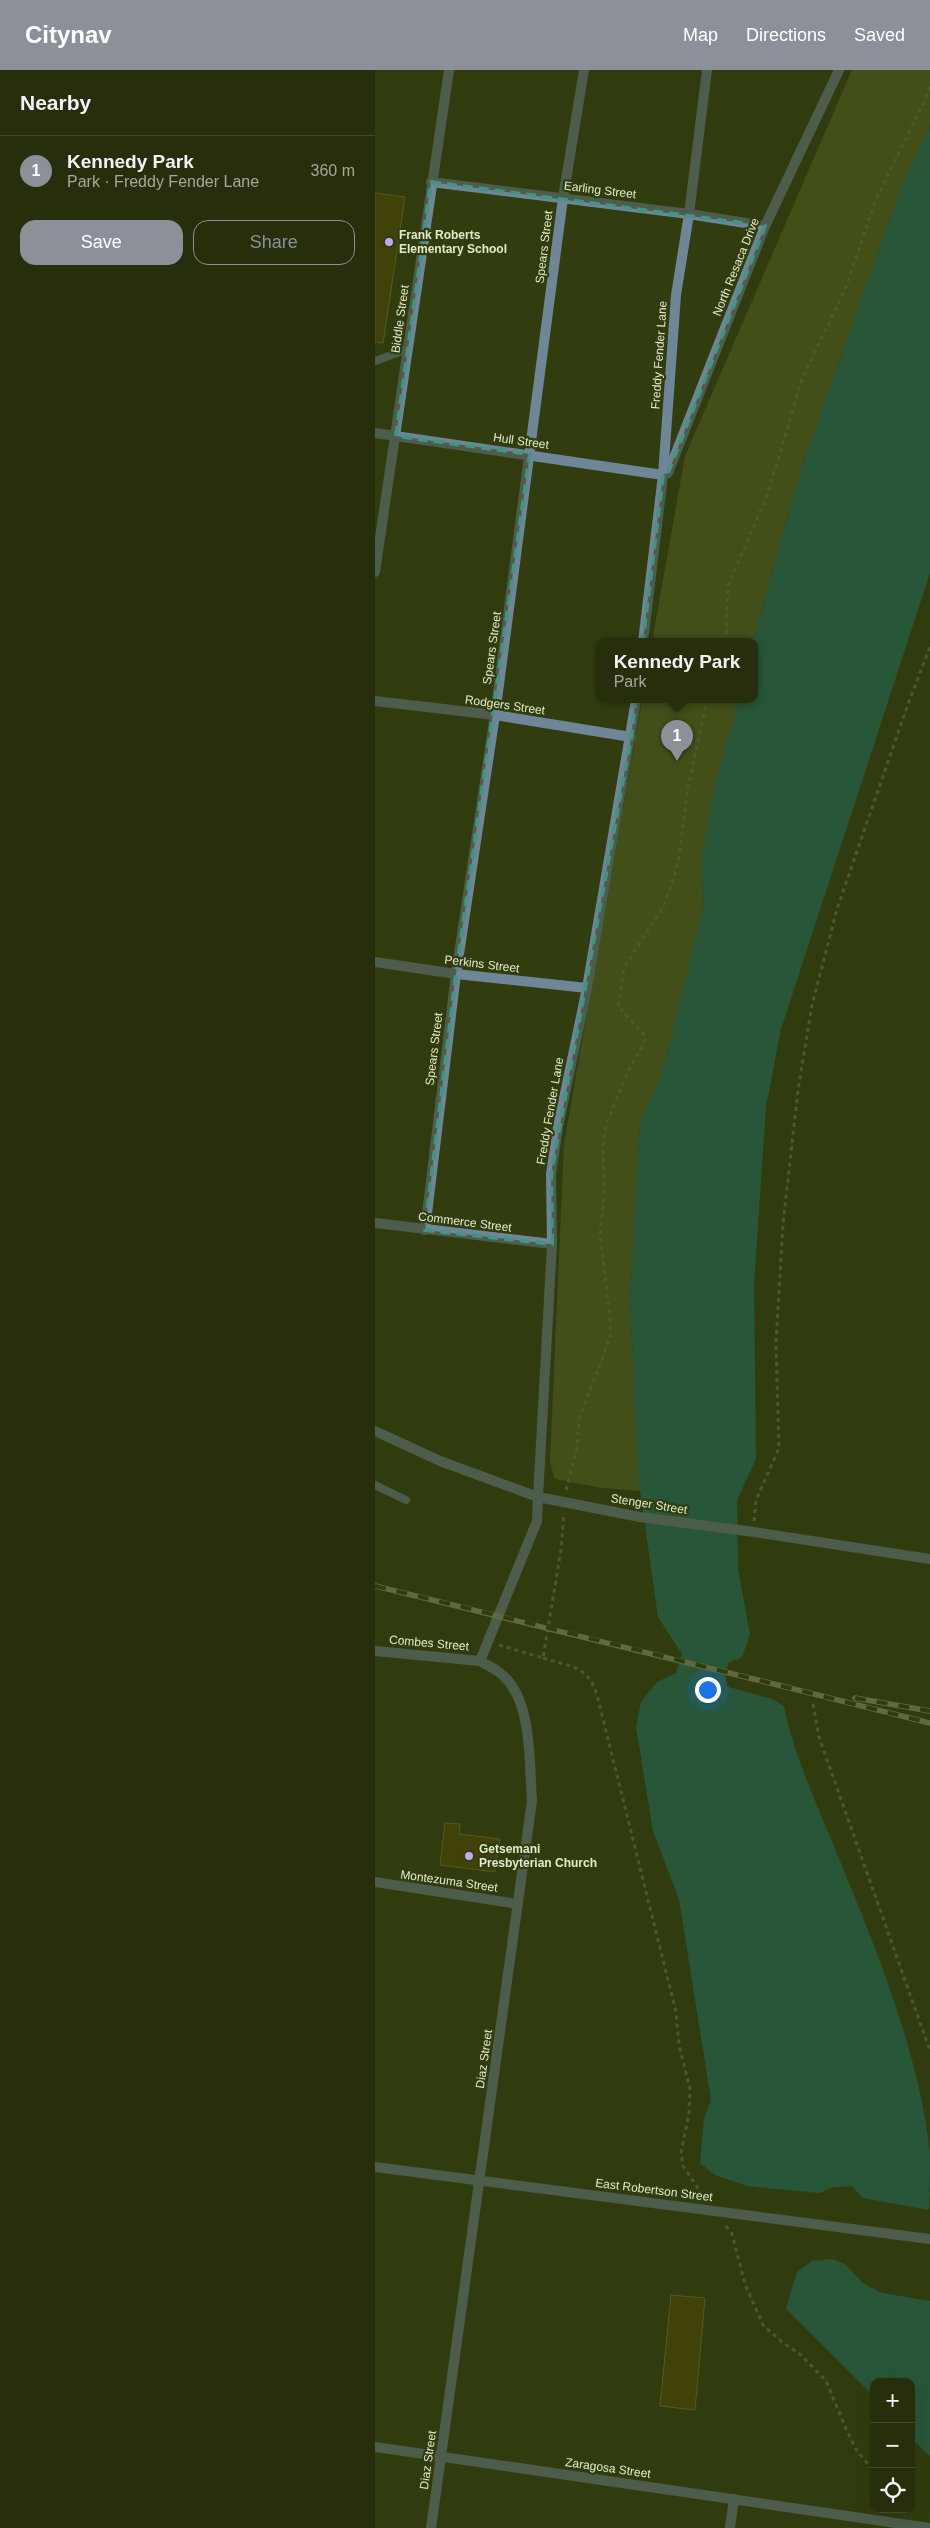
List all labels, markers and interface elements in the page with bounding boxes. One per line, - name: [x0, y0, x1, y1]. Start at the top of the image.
- text: Citynav: [25, 21, 112, 48]
- text: Map: [683, 25, 718, 45]
- text: Directions: [746, 25, 826, 45]
- text: Saved: [854, 25, 905, 45]
- text: Nearby: [20, 91, 91, 114]
- text: Kennedy Park: [67, 151, 194, 172]
- text: 1: [32, 162, 40, 179]
- text: 360 m: [311, 162, 355, 179]
- text: Park · Freddy Fender Lane: [67, 173, 259, 190]
- street label: Earling Street: [563, 179, 638, 201]
- street label: Spears Street: [533, 209, 555, 284]
- street label: North Resaca Drive: [710, 216, 762, 318]
- button: Save: [20, 220, 183, 265]
- button: Share: [193, 220, 355, 265]
- place label: Frank Roberts Elementary School: [399, 228, 507, 256]
- marker: Frank Roberts Elementary School: [383, 236, 395, 248]
- street label: Biddle Street: [388, 283, 412, 354]
- street label: Freddy Fender Lane: [648, 300, 670, 410]
- street label: Hull Street: [492, 430, 550, 452]
- street label: Spears Street: [480, 610, 504, 685]
- popup: [596, 638, 758, 703]
- text: Kennedy Park: [614, 651, 740, 672]
- text: Park: [614, 673, 647, 690]
- street label: Rodgers Street: [464, 692, 547, 718]
- pin: 1: [661, 720, 693, 761]
- street label: Perkins Street: [444, 952, 521, 976]
- street label: Spears Street: [423, 1011, 445, 1086]
- street label: Freddy Fender Lane: [534, 1056, 566, 1166]
- street label: Commerce Street: [417, 1209, 513, 1235]
- street label: Stenger Street: [610, 1491, 689, 1517]
- street label: Combes Street: [389, 1633, 470, 1654]
- your location: [695, 1677, 721, 1703]
- place label: Getsemani Presbyterian Church: [479, 1842, 597, 1870]
- marker: Getsemani Presbyterian Church: [463, 1850, 475, 1862]
- street label: Montezuma Street: [399, 1867, 499, 1895]
- street label: Diaz Street: [473, 2028, 495, 2089]
- street label: East Robertson Street: [595, 2176, 714, 2204]
- map controls: [870, 2378, 915, 2513]
- button: +: [870, 2378, 915, 2423]
- button: −: [870, 2423, 915, 2468]
- street label: Diaz Street: [417, 2429, 439, 2490]
- street label: Zaragosa Street: [564, 2455, 652, 2481]
- button: locate: [870, 2468, 915, 2513]

